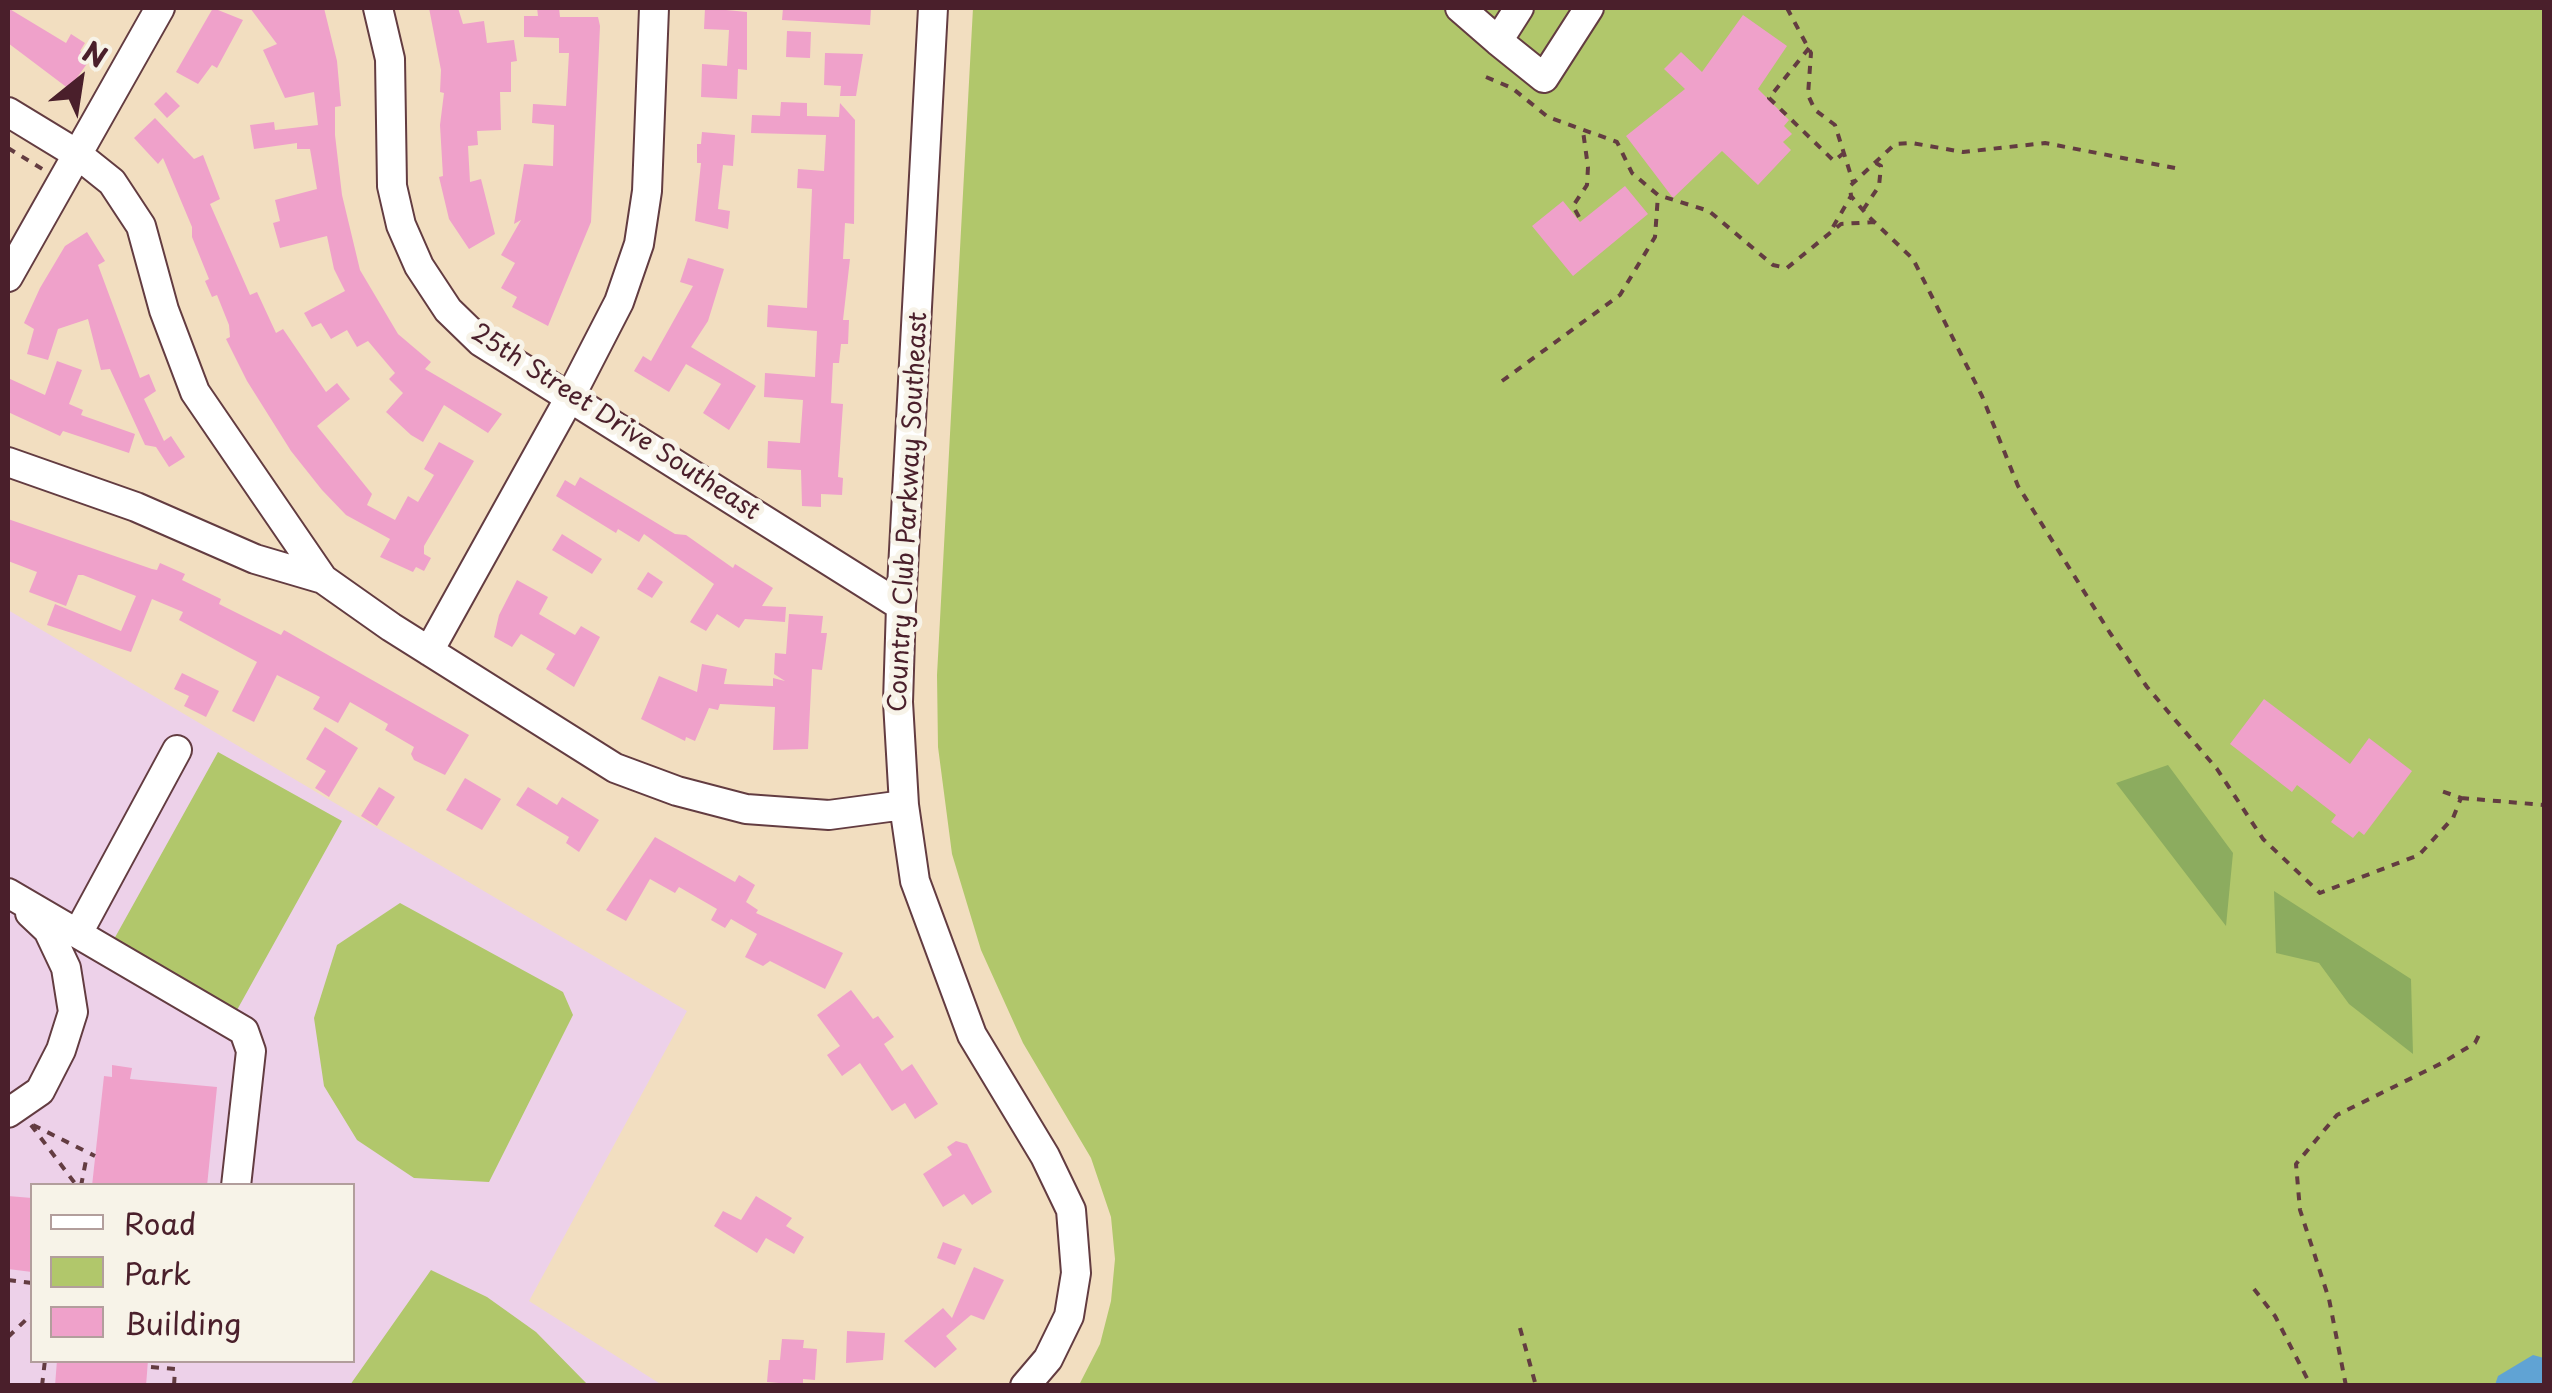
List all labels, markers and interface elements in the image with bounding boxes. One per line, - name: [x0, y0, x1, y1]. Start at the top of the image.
- text: N: [75, 29, 116, 78]
- north arrow: [30, 30, 130, 130]
- street label: Country Club Parkway Southeast: [884, 311, 934, 713]
- street label: 25th Street Drive Southeast: [465, 318, 765, 528]
- legend: [30, 1183, 355, 1363]
- text: Road: [124, 1200, 197, 1245]
- text: Park: [124, 1250, 191, 1295]
- text: Building: [124, 1300, 241, 1345]

